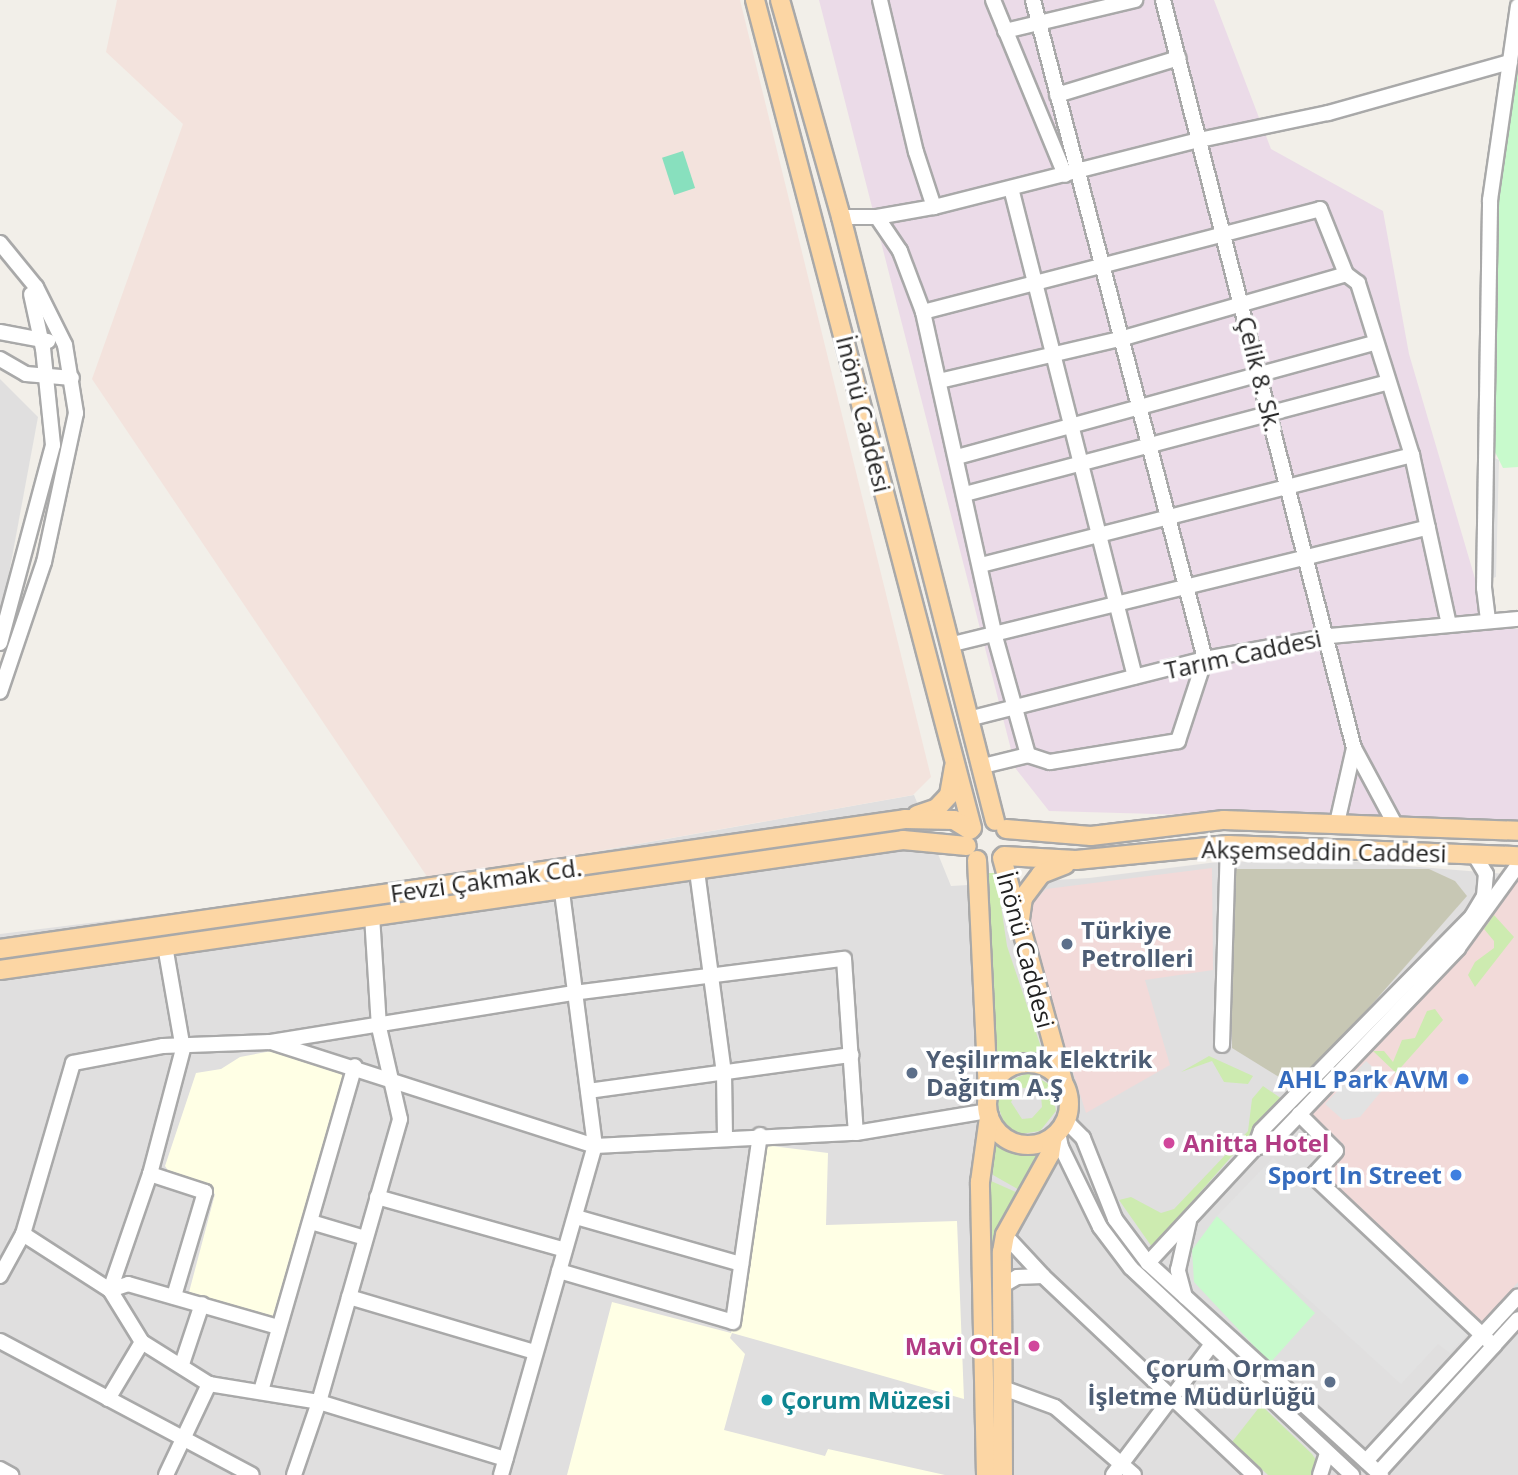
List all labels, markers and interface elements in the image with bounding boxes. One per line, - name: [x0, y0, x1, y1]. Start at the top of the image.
- street label: Çelik 8. Sk.: [1232, 313, 1288, 435]
- street label: İnönü Caddesi: [831, 333, 897, 495]
- street label: Tarım Caddesi: [1162, 623, 1324, 685]
- street label: Akşemseddin Caddesi: [1201, 834, 1447, 868]
- street label: Fevzi Çakmak Cd.: [388, 852, 584, 908]
- street label: İnönü Caddesi: [991, 869, 1061, 1031]
- place label: Türkiye Petrolleri: [1081, 916, 1193, 972]
- marker: Türkiye Petrolleri: [1059, 936, 1075, 952]
- place label: Yeşilırmak Elektrik Dağıtım A.Ş: [926, 1045, 1152, 1101]
- marker: Yeşilırmak Elektrik Dağıtım A.Ş: [904, 1065, 920, 1081]
- place label: AHL Park AVM: [1278, 1065, 1449, 1093]
- marker: AHL Park AVM: [1455, 1071, 1471, 1087]
- place label: Anitta Hotel: [1183, 1129, 1329, 1157]
- marker: Anitta Hotel: [1161, 1135, 1177, 1151]
- place label: Sport In Street: [1268, 1161, 1442, 1189]
- marker: Sport In Street: [1448, 1167, 1464, 1183]
- place label: Mavi Otel: [905, 1332, 1020, 1360]
- marker: Mavi Otel: [1026, 1338, 1042, 1354]
- place label: Çorum Orman İşletme Müdürlüğü: [1088, 1354, 1316, 1410]
- marker: Çorum Orman İşletme Müdürlüğü: [1322, 1374, 1338, 1390]
- place label: Çorum Müzesi: [781, 1386, 951, 1414]
- marker: Çorum Müzesi: [759, 1392, 775, 1408]

